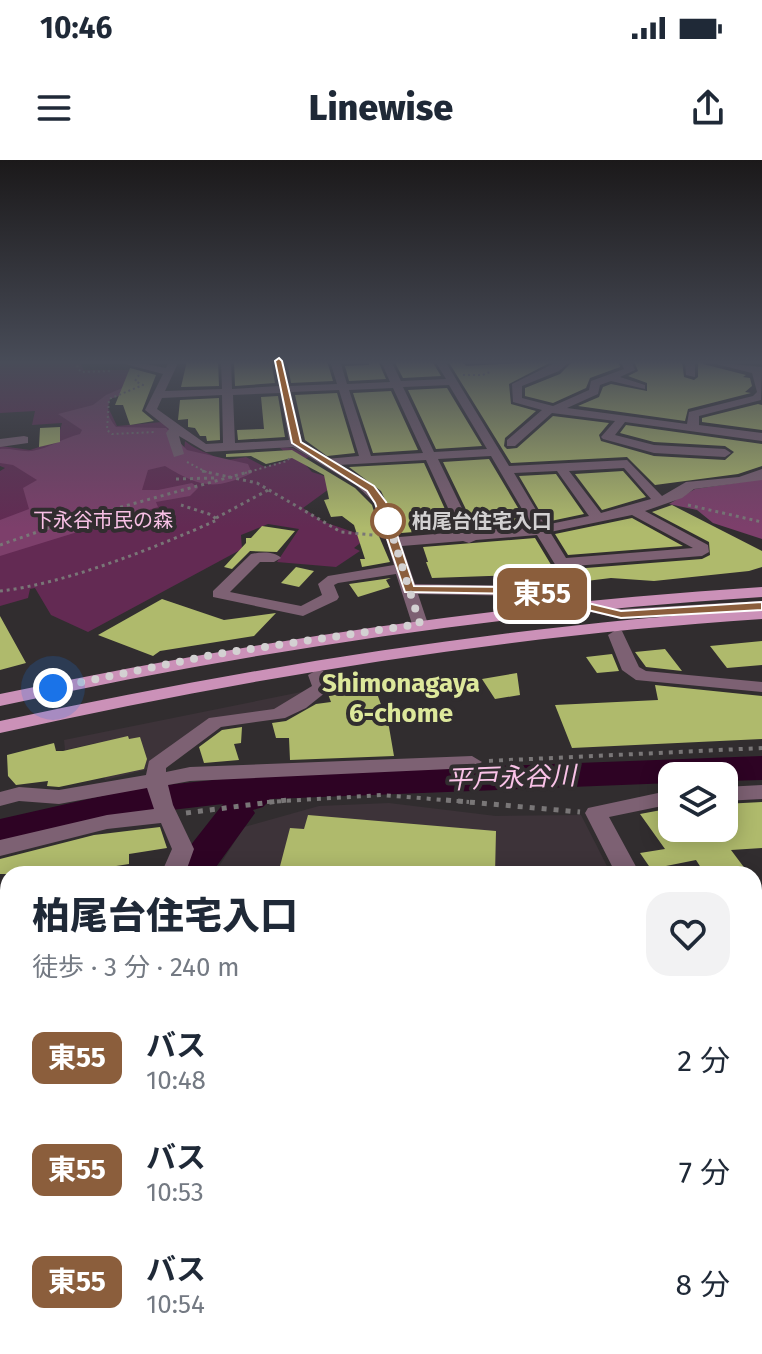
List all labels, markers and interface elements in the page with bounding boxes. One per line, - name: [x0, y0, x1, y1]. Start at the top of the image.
- text: 10:46: [40, 10, 112, 46]
- icon: menu: [32, 86, 76, 130]
- text: Linewise: [309, 86, 453, 130]
- icon: share: [686, 86, 730, 130]
- marker: 柏尾台住宅入口: [371, 504, 405, 538]
- park label: 下永谷市民の森: [33, 508, 173, 532]
- place label: 柏尾台住宅入口: [412, 509, 552, 533]
- line badge: 東55: [496, 568, 588, 620]
- text: 東55: [513, 577, 571, 610]
- your location: [33, 668, 73, 708]
- district label: Shimonagaya 6-chome: [322, 668, 480, 729]
- water label: 平戸永谷川: [445, 760, 579, 796]
- map controls: [658, 762, 738, 842]
- button: layers: [658, 762, 738, 842]
- button: heart: [646, 892, 730, 976]
- text: 柏尾台住宅入口: [32, 893, 298, 939]
- text: 徒歩 · 3 分 · 240 m: [32, 952, 240, 983]
- text: バス: [146, 1028, 206, 1064]
- text: 東55: [48, 1041, 106, 1074]
- text: 2 分: [677, 1043, 730, 1079]
- text: 10:48: [146, 1065, 206, 1096]
- text: バス: [146, 1140, 206, 1176]
- text: 東55: [48, 1153, 106, 1186]
- text: 7 分: [679, 1155, 730, 1191]
- text: 10:53: [146, 1177, 204, 1208]
- text: バス: [146, 1252, 206, 1288]
- text: 東55: [48, 1265, 106, 1298]
- text: 8 分: [676, 1267, 730, 1303]
- text: 10:54: [146, 1289, 205, 1320]

